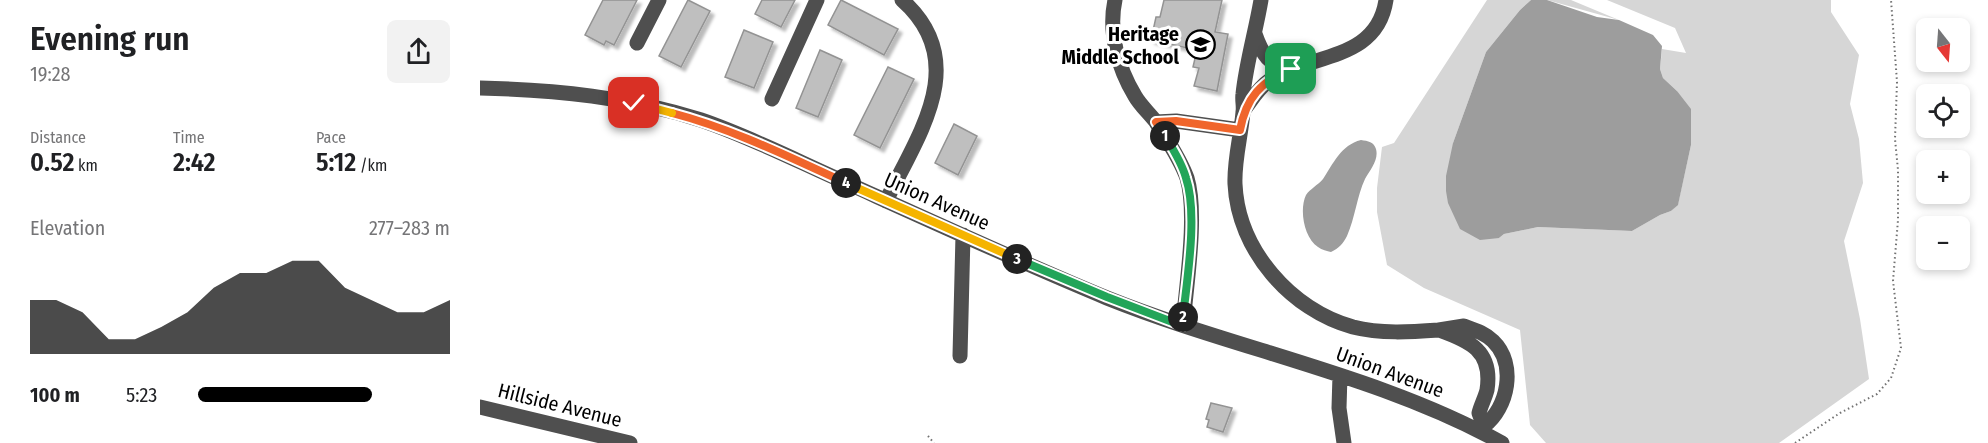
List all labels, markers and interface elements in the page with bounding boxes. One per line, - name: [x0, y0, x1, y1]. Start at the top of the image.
- north arrow: [1916, 18, 1970, 72]
- map controls: [1916, 18, 1970, 270]
- text: Evening run: [30, 19, 190, 59]
- button: share: [387, 20, 450, 83]
- place label: Heritage Middle School: [1062, 22, 1180, 69]
- school or university icon: Heritage Middle School: [1184, 29, 1216, 61]
- pin: [1265, 43, 1316, 94]
- icon: arrive: [1274, 52, 1307, 85]
- text: 19:28: [30, 62, 71, 86]
- pin: [608, 77, 659, 128]
- button: locate: [1916, 84, 1970, 138]
- icon: check: [617, 86, 650, 119]
- pin: 1: [1150, 121, 1180, 151]
- text: 1: [1162, 126, 1168, 145]
- text: Distance: [30, 128, 86, 147]
- text: Time: [173, 128, 205, 147]
- text: Pace: [316, 128, 346, 147]
- text: 0.52: [30, 147, 74, 178]
- text: 2:42: [173, 147, 216, 178]
- text: 5:12: [316, 147, 356, 178]
- button: +: [1916, 150, 1970, 204]
- text: km: [74, 156, 98, 175]
- text: /km: [356, 156, 387, 175]
- street label: Union Avenue: [880, 167, 994, 235]
- pin: 4: [831, 168, 861, 198]
- text: 4: [842, 173, 850, 192]
- text: Elevation: [30, 216, 105, 240]
- text: 277–283 m: [369, 216, 450, 240]
- button: −: [1916, 216, 1970, 270]
- pin: 3: [1002, 244, 1032, 274]
- text: 3: [1013, 249, 1021, 268]
- pin: 2: [1168, 302, 1198, 332]
- text: 2: [1179, 307, 1187, 326]
- street label: Union Avenue: [1333, 341, 1447, 403]
- street label: Hillside Avenue: [496, 378, 624, 432]
- text: 100 m: [30, 383, 80, 407]
- text: 5:23: [126, 383, 157, 407]

